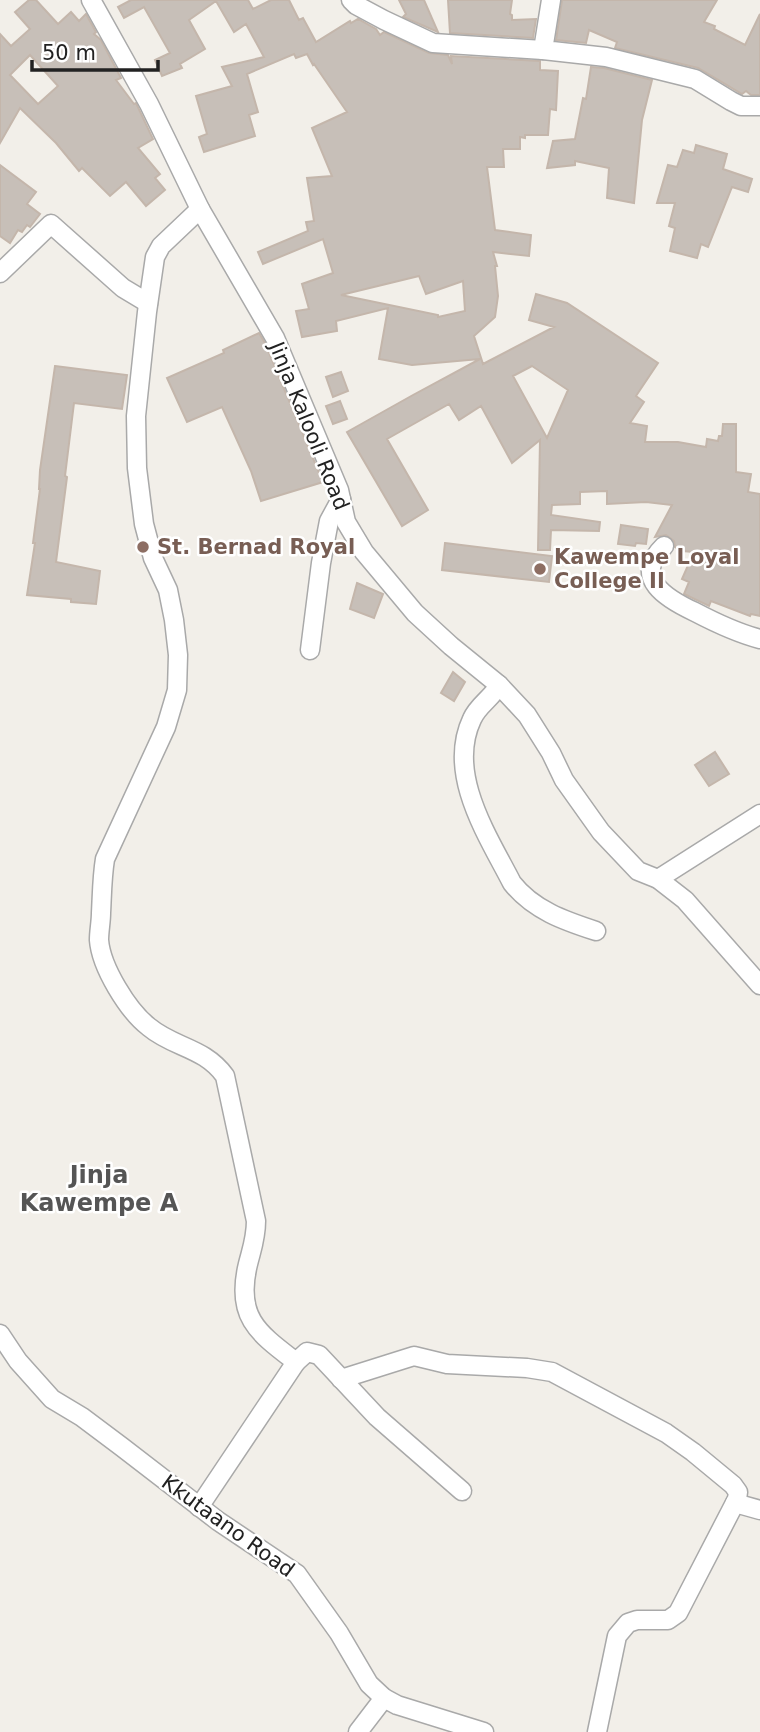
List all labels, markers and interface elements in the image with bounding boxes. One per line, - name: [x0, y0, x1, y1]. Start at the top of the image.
- scale bar: [32, 28, 158, 72]
- text: 50 m: [42, 41, 96, 65]
- street label: Jinja Kalooli Road: [263, 336, 354, 514]
- place label: St. Bernad Royal: [157, 535, 355, 559]
- marker: St. Bernad Royal: [135, 539, 151, 555]
- place label: Kawempe Loyal College II: [554, 545, 739, 593]
- marker: Kawempe Loyal College II: [532, 561, 548, 577]
- district label: Jinja Kawempe A: [20, 1161, 179, 1217]
- street label: Kkutaano Road: [157, 1470, 299, 1582]

